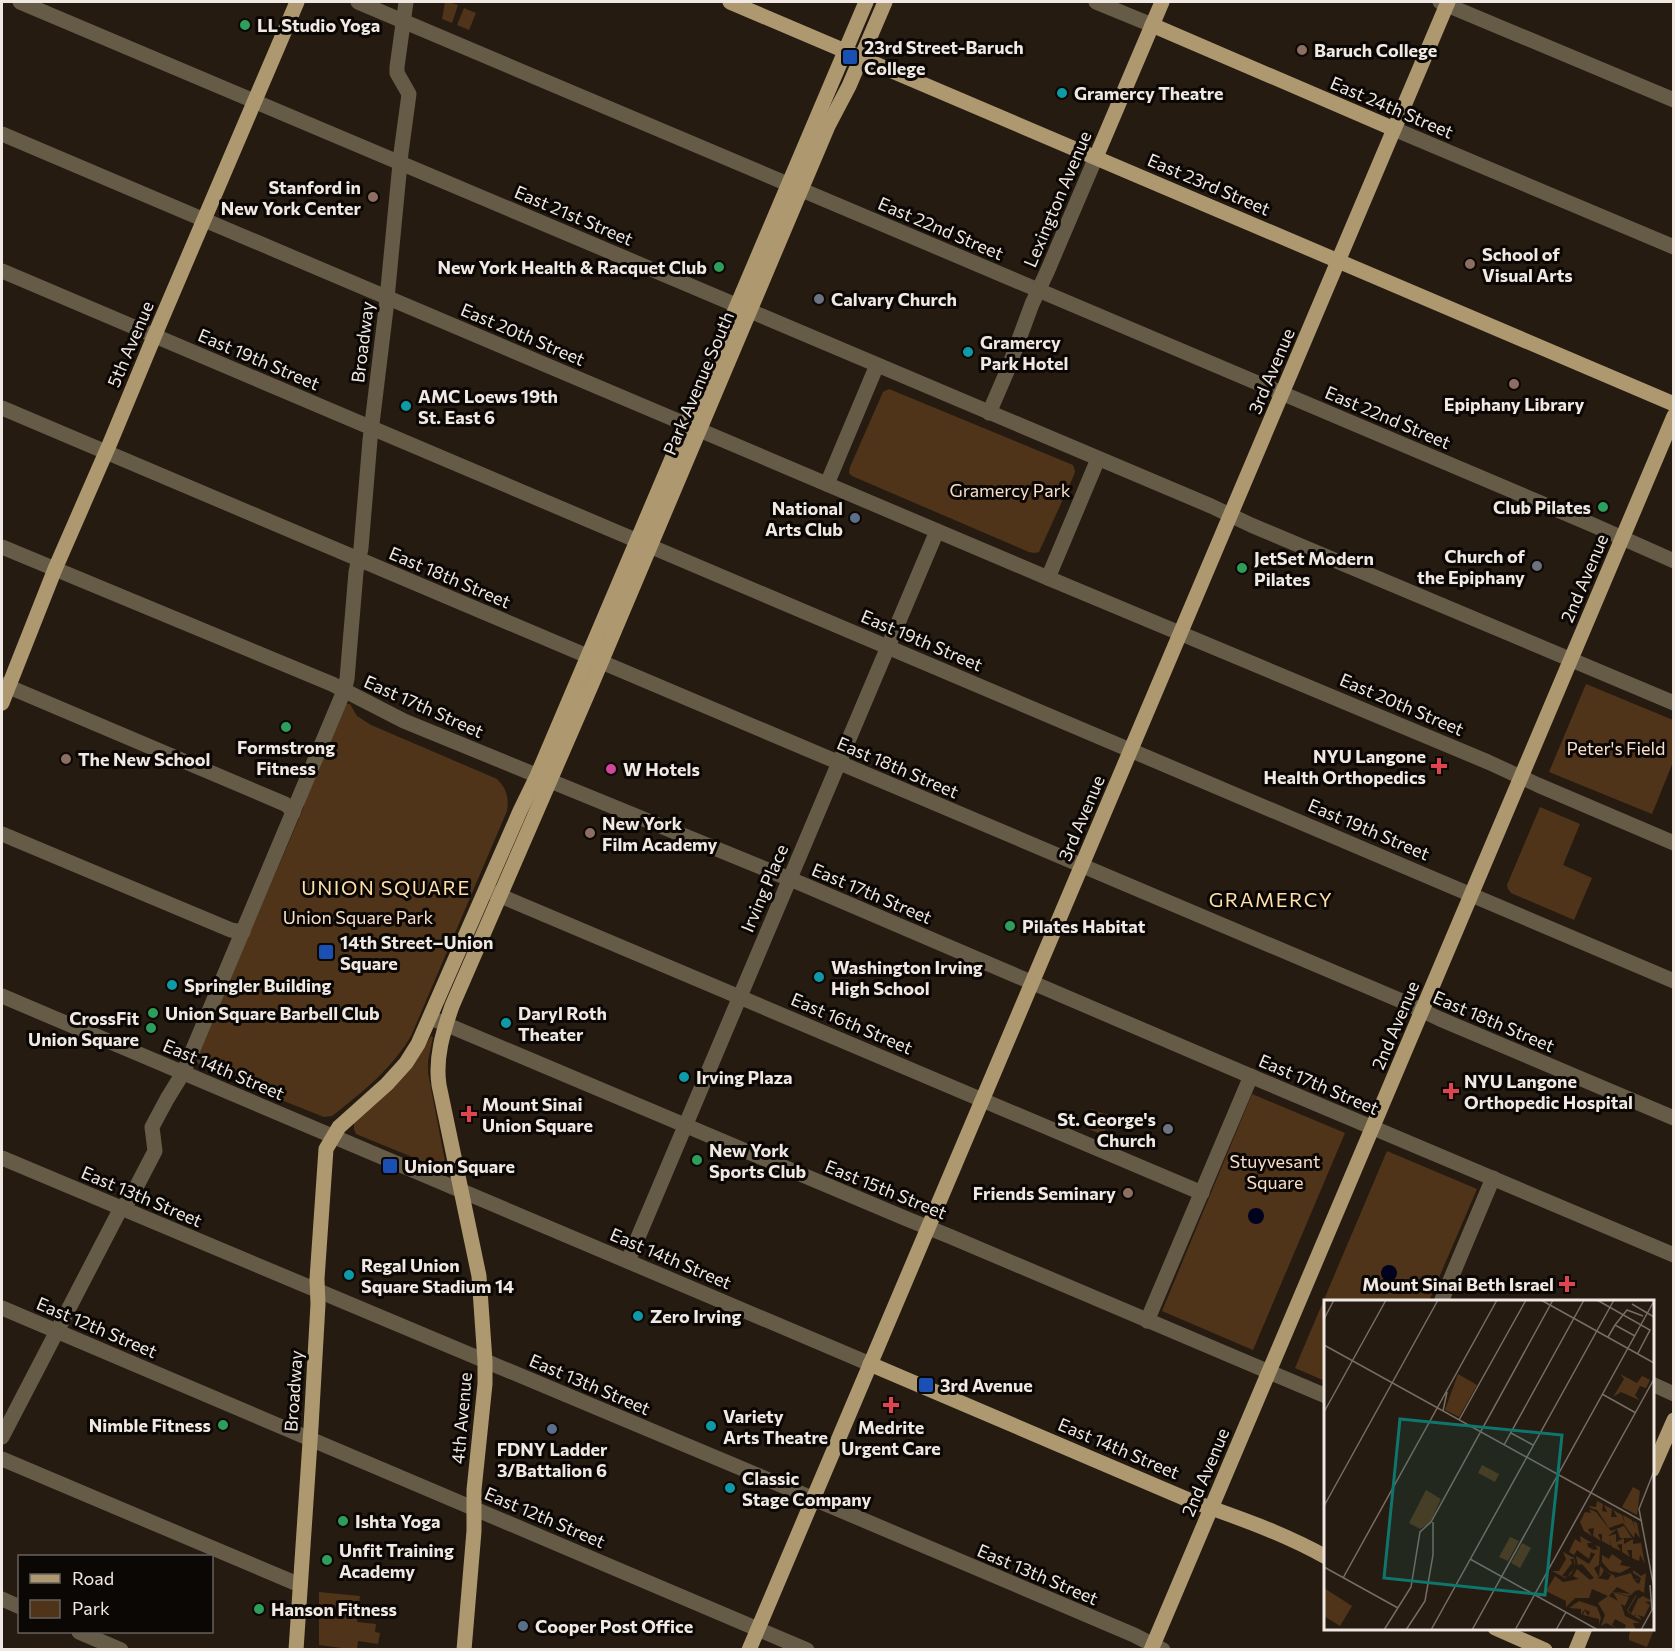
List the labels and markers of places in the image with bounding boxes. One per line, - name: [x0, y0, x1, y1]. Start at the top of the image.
- place label: LL Studio Yoga: [257, 14, 380, 36]
- marker: LL Studio Yoga: [238, 18, 252, 32]
- place label: 23rd Street-Baruch College: [864, 36, 1024, 79]
- place label: Baruch College: [1314, 39, 1437, 61]
- marker: Baruch College: [1295, 43, 1309, 57]
- marker: 23rd Street-Baruch College: [841, 48, 859, 66]
- place label: Gramercy Theatre: [1074, 82, 1224, 104]
- marker: Gramercy Theatre: [1055, 86, 1069, 100]
- place label: Stanford in New York Center: [221, 176, 362, 219]
- marker: Stanford in New York Center: [366, 190, 380, 204]
- place label: School of Visual Arts: [1482, 243, 1573, 286]
- place label: New York Health & Racquet Club: [437, 256, 707, 278]
- marker: School of Visual Arts: [1463, 257, 1477, 271]
- marker: New York Health & Racquet Club: [712, 260, 726, 274]
- place label: Calvary Church: [831, 288, 957, 310]
- marker: Calvary Church: [812, 292, 826, 306]
- place label: Gramercy Park Hotel: [980, 331, 1068, 374]
- marker: Gramercy Park Hotel: [961, 345, 975, 359]
- marker: Epiphany Library: [1507, 377, 1521, 391]
- place label: AMC Loews 19th St. East 6: [418, 385, 558, 428]
- place label: Epiphany Library: [1444, 393, 1584, 415]
- marker: AMC Loews 19th St. East 6: [399, 399, 413, 413]
- place label: Club Pilates: [1493, 496, 1591, 518]
- place label: National Arts Club: [765, 497, 843, 540]
- marker: Club Pilates: [1596, 500, 1610, 514]
- marker: National Arts Club: [848, 511, 862, 525]
- place label: Church of the Epiphany: [1417, 545, 1526, 588]
- place label: JetSet Modern Pilates: [1254, 547, 1374, 590]
- marker: Church of the Epiphany: [1530, 559, 1544, 573]
- marker: JetSet Modern Pilates: [1235, 561, 1249, 575]
- marker: Formstrong Fitness: [279, 720, 293, 734]
- place label: Formstrong Fitness: [237, 736, 335, 779]
- place label: NYU Langone Health Orthopedics: [1264, 745, 1426, 788]
- place label: The New School: [78, 748, 210, 770]
- marker: The New School: [59, 752, 73, 766]
- marker: NYU Langone Health Orthopedics: [1430, 757, 1448, 775]
- place label: W Hotels: [623, 758, 700, 780]
- marker: W Hotels: [604, 762, 618, 776]
- place label: New York Film Academy: [602, 812, 718, 855]
- marker: New York Film Academy: [583, 826, 597, 840]
- place label: Pilates Habitat: [1022, 915, 1146, 937]
- marker: Pilates Habitat: [1003, 919, 1017, 933]
- place label: 14th Street–Union Square: [340, 931, 493, 974]
- marker: 14th Street–Union Square: [317, 943, 335, 961]
- place label: Washington Irving High School: [831, 956, 983, 999]
- marker: Washington Irving High School: [812, 970, 826, 984]
- place label: Springler Building: [184, 974, 332, 996]
- marker: Springler Building: [165, 978, 179, 992]
- place label: Union Square Barbell Club: [165, 1002, 380, 1024]
- place label: Daryl Roth Theater: [518, 1002, 607, 1045]
- marker: Union Square Barbell Club: [146, 1006, 160, 1020]
- place label: CrossFit Union Square: [28, 1007, 139, 1050]
- marker: Daryl Roth Theater: [499, 1016, 513, 1030]
- marker: CrossFit Union Square: [144, 1021, 158, 1035]
- place label: Irving Plaza: [696, 1066, 792, 1088]
- marker: Irving Plaza: [677, 1070, 691, 1084]
- place label: NYU Langone Orthopedic Hospital: [1464, 1070, 1633, 1113]
- marker: NYU Langone Orthopedic Hospital: [1442, 1082, 1460, 1100]
- place label: Mount Sinai Union Square: [482, 1093, 593, 1136]
- marker: Mount Sinai Union Square: [460, 1105, 478, 1123]
- place label: St. George's Church: [1057, 1108, 1156, 1151]
- marker: St. George's Church: [1161, 1122, 1175, 1136]
- place label: New York Sports Club: [709, 1139, 807, 1182]
- marker: New York Sports Club: [690, 1153, 704, 1167]
- place label: Union Square: [404, 1155, 515, 1177]
- marker: Union Square: [381, 1157, 399, 1175]
- place label: Friends Seminary: [973, 1182, 1116, 1204]
- marker: Friends Seminary: [1121, 1186, 1135, 1200]
- place label: Regal Union Square Stadium 14: [361, 1254, 514, 1297]
- marker: Regal Union Square Stadium 14: [342, 1268, 356, 1282]
- place label: Mount Sinai Beth Israel: [1362, 1273, 1554, 1295]
- marker: Mount Sinai Beth Israel: [1558, 1275, 1576, 1293]
- place label: Zero Irving: [650, 1305, 741, 1327]
- marker: Zero Irving: [631, 1309, 645, 1323]
- place label: 3rd Avenue: [940, 1374, 1033, 1396]
- marker: 3rd Avenue: [917, 1376, 935, 1394]
- marker: Medrite Urgent Care: [882, 1396, 900, 1414]
- place label: Variety Arts Theatre: [723, 1405, 828, 1448]
- place label: Nimble Fitness: [89, 1414, 211, 1436]
- place label: Medrite Urgent Care: [841, 1416, 941, 1459]
- marker: Nimble Fitness: [216, 1418, 230, 1432]
- marker: Variety Arts Theatre: [704, 1419, 718, 1433]
- marker: FDNY Ladder 3/Battalion 6: [545, 1422, 559, 1436]
- place label: FDNY Ladder 3/Battalion 6: [497, 1438, 608, 1481]
- place label: Classic Stage Company: [742, 1467, 871, 1510]
- marker: Classic Stage Company: [723, 1481, 737, 1495]
- place label: Ishta Yoga: [355, 1510, 441, 1532]
- marker: Ishta Yoga: [336, 1514, 350, 1528]
- place label: Unfit Training Academy: [339, 1539, 454, 1582]
- marker: Unfit Training Academy: [320, 1553, 334, 1567]
- place label: Hanson Fitness: [271, 1598, 397, 1620]
- marker: Hanson Fitness: [252, 1602, 266, 1616]
- place label: Cooper Post Office: [535, 1615, 693, 1637]
- marker: Cooper Post Office: [516, 1619, 530, 1633]

